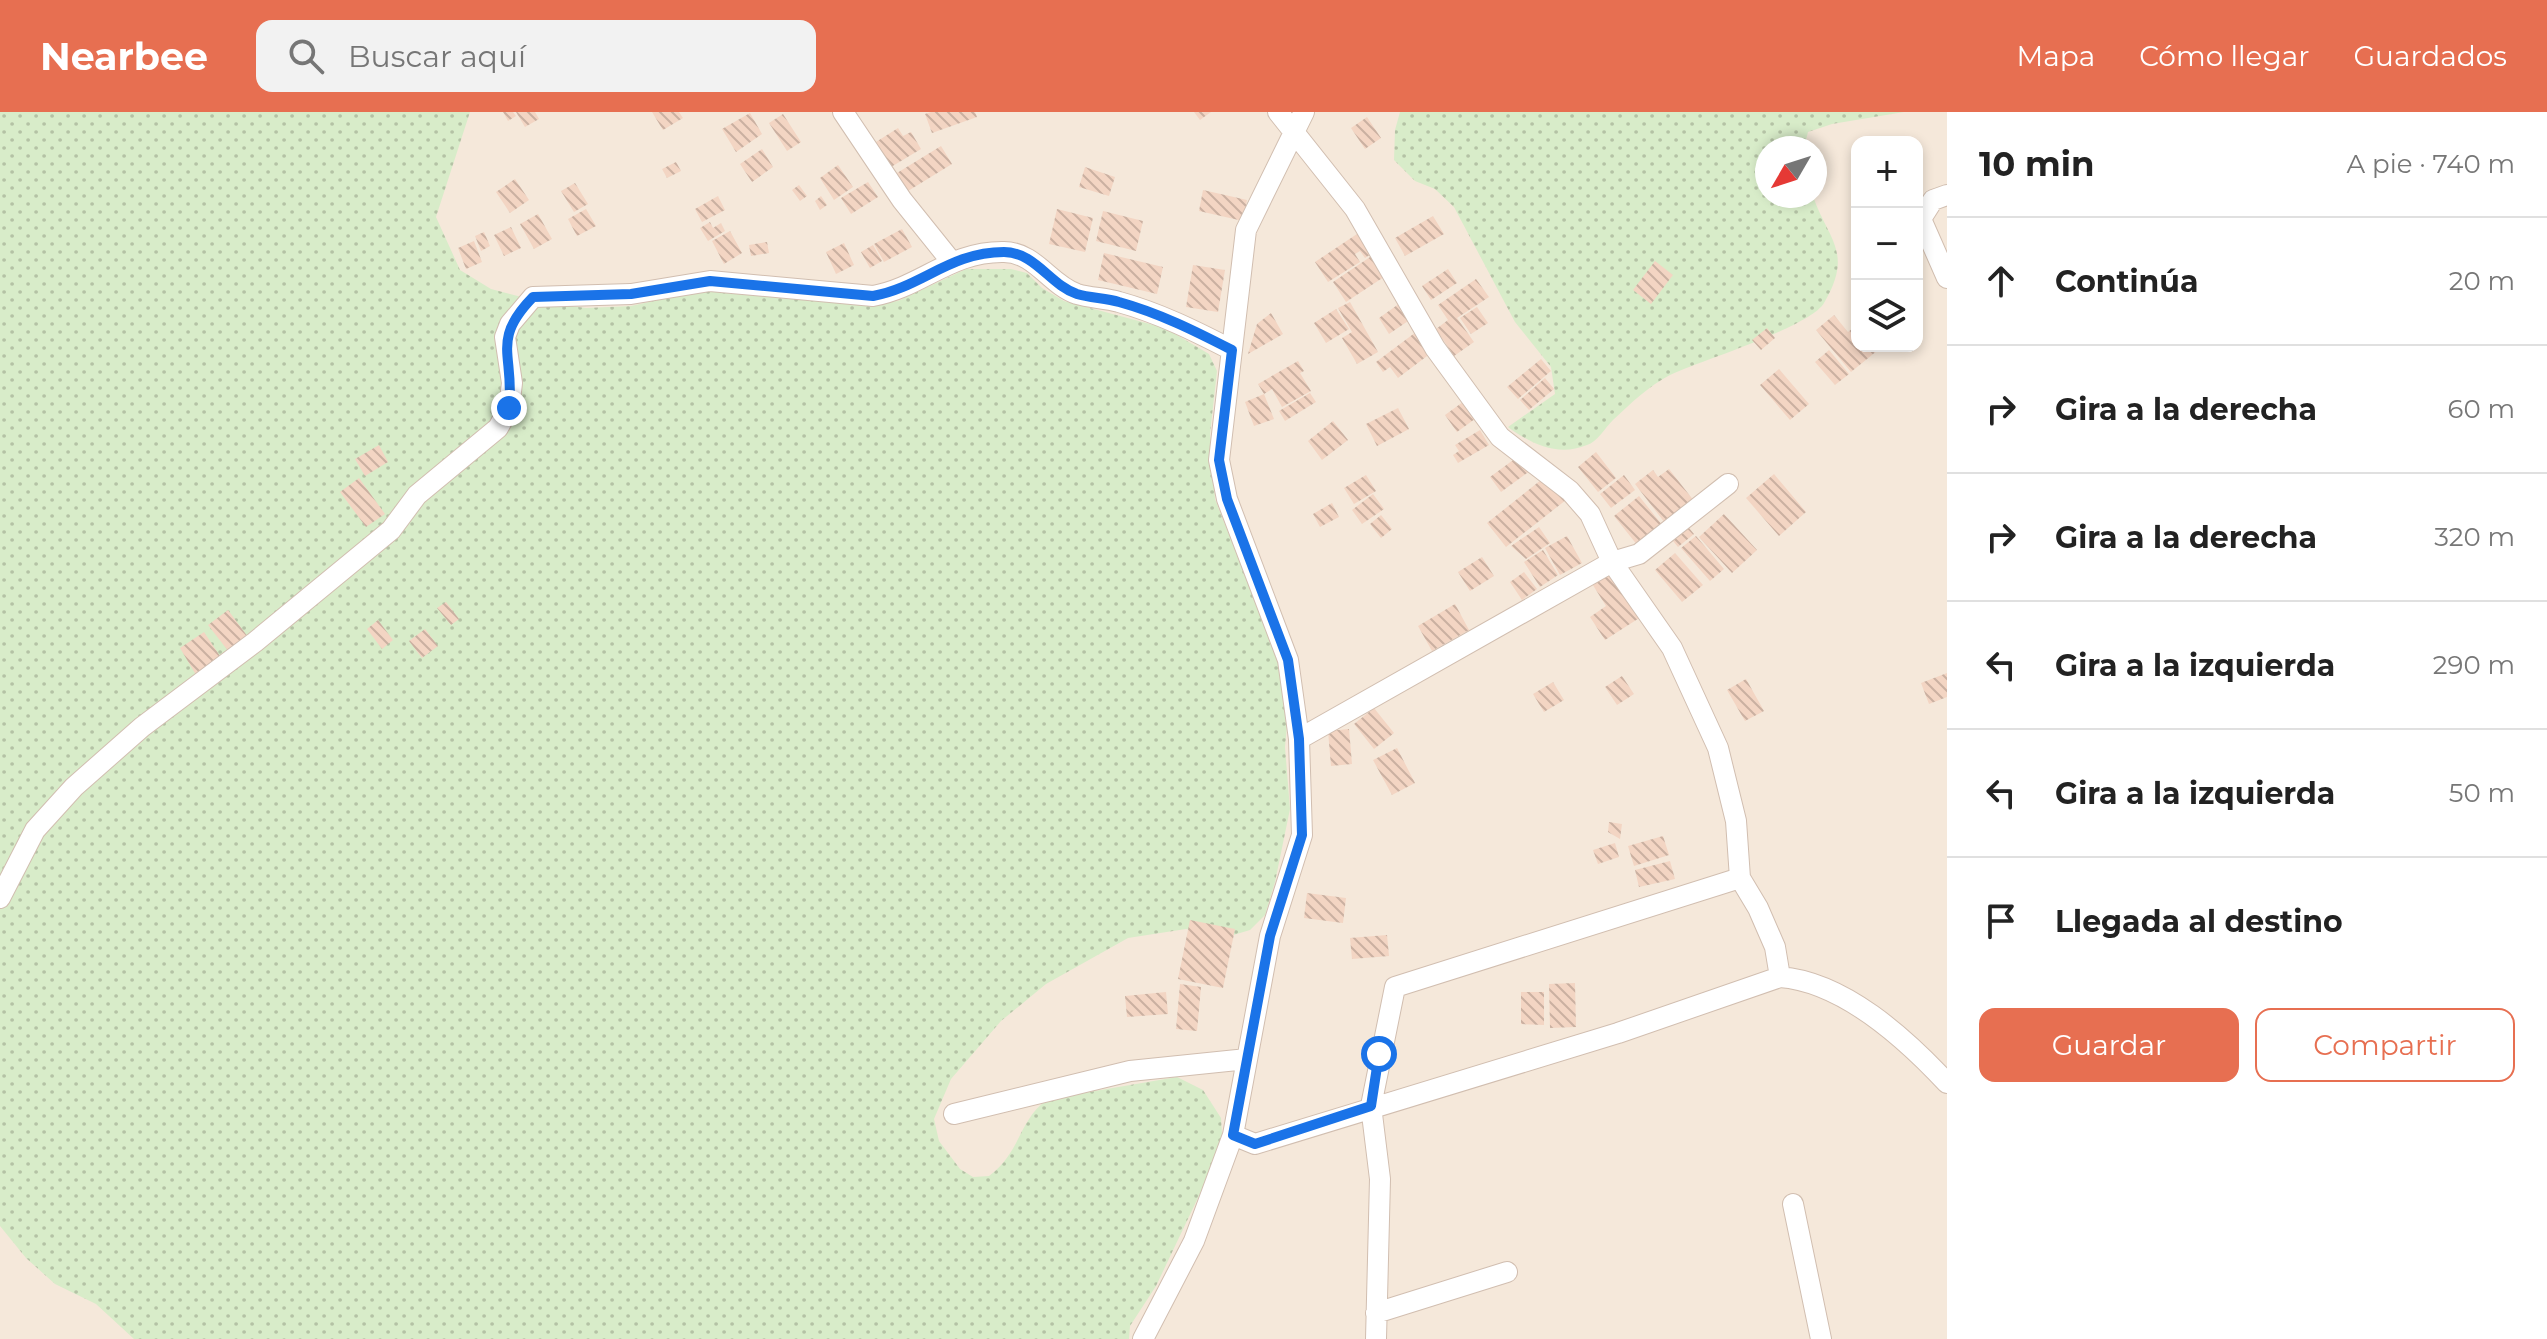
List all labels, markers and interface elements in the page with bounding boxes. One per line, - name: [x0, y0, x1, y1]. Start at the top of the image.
- search box: [256, 20, 816, 92]
- text: Nearbee: [40, 33, 208, 80]
- icon: search: [284, 34, 328, 78]
- text: Buscar aquí: [348, 38, 526, 75]
- text: Mapa: [2016, 39, 2095, 73]
- text: Cómo llegar: [2139, 39, 2309, 73]
- text: Guardados: [2353, 39, 2507, 73]
- north arrow: [1755, 136, 1827, 208]
- map controls: [1851, 136, 1923, 352]
- button: +: [1851, 136, 1923, 208]
- text: 10 min: [1979, 143, 2094, 185]
- text: A pie · 740 m: [2347, 148, 2515, 180]
- button: −: [1851, 208, 1923, 280]
- icon: ahead: [1979, 259, 2023, 303]
- text: Continúa: [2055, 263, 2198, 300]
- text: 20 m: [2449, 265, 2515, 297]
- button: layers: [1851, 280, 1923, 352]
- icon: right: [1979, 387, 2023, 431]
- route end: [491, 390, 527, 426]
- text: Gira a la derecha: [2055, 391, 2317, 428]
- text: 60 m: [2448, 393, 2515, 425]
- icon: right: [1979, 515, 2023, 559]
- text: Gira a la derecha: [2055, 519, 2317, 556]
- text: 320 m: [2434, 521, 2515, 553]
- icon: left: [1979, 643, 2023, 687]
- text: Gira a la izquierda: [2055, 647, 2335, 684]
- text: 290 m: [2433, 649, 2515, 681]
- icon: left: [1979, 771, 2023, 815]
- text: Gira a la izquierda: [2055, 775, 2335, 812]
- text: 50 m: [2449, 777, 2515, 809]
- icon: arrive: [1979, 899, 2023, 943]
- text: Llegada al destino: [2055, 903, 2343, 940]
- button: Guardar: [1979, 1008, 2239, 1082]
- button: Compartir: [2255, 1008, 2515, 1082]
- route start: [1361, 1036, 1397, 1072]

